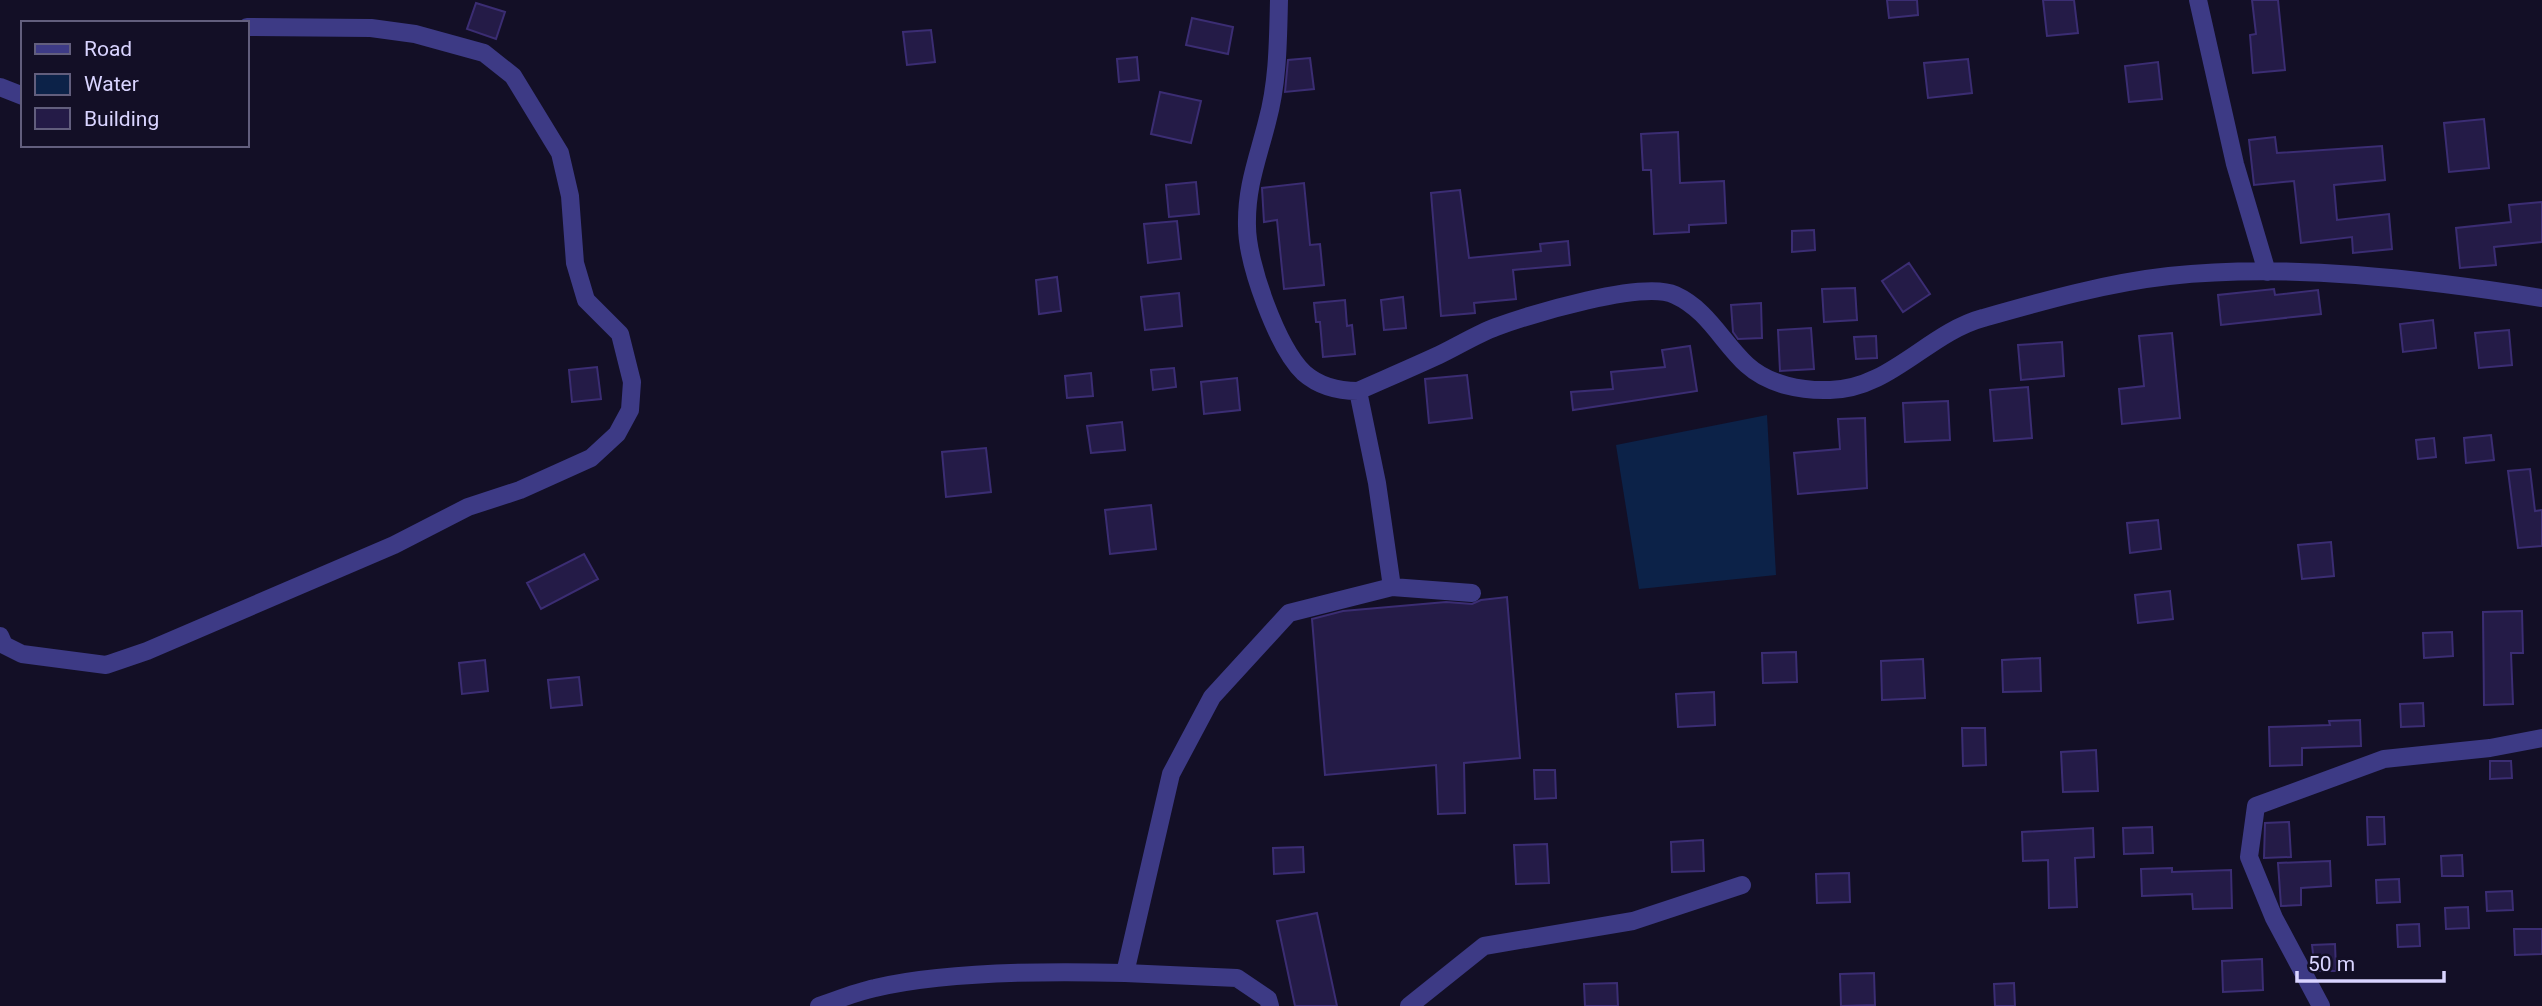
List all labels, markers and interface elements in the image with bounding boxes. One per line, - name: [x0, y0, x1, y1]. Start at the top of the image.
- legend: [21, 21, 248, 147]
- text: Road: [84, 37, 132, 61]
- text: Water: [84, 72, 139, 96]
- text: Building: [84, 107, 159, 131]
- scale bar: [2297, 940, 2444, 984]
- text: 50 m: [2308, 952, 2355, 976]

